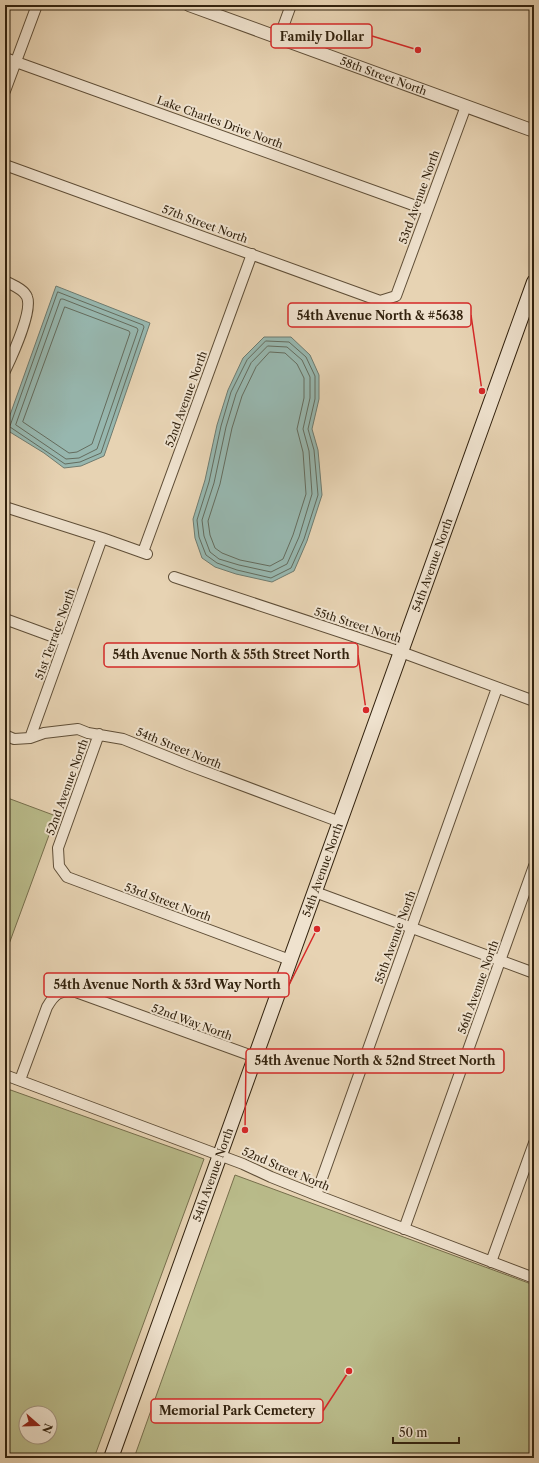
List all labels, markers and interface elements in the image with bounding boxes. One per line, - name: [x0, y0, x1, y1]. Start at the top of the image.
- callout: Family Dollar: [271, 24, 372, 48]
- text: Family Dollar: [280, 29, 364, 44]
- street label: 58th Street North: [338, 54, 429, 98]
- street label: Lake Charles Drive North: [155, 93, 285, 151]
- street label: 53rd Avenue North: [396, 148, 442, 246]
- street label: 57th Street North: [160, 202, 250, 246]
- callout: 54th Avenue North & #5638: [288, 303, 471, 327]
- text: 54th Avenue North & #5638: [297, 308, 463, 323]
- street label: 52nd Avenue North: [162, 349, 210, 449]
- street label: 54th Avenue North: [409, 516, 456, 614]
- street label: 51st Terrace North: [32, 586, 78, 682]
- street label: 55th Street North: [313, 604, 403, 646]
- callout: 54th Avenue North & 55th Street North: [104, 643, 358, 667]
- text: 54th Avenue North & 55th Street North: [112, 647, 350, 662]
- street label: 54th Street North: [134, 724, 224, 772]
- street label: 52nd Avenue North: [43, 737, 91, 837]
- street label: 54th Avenue North: [299, 821, 346, 919]
- street label: 53rd Street North: [123, 880, 213, 924]
- street label: 55th Avenue North: [372, 888, 418, 986]
- street label: 56th Avenue North: [455, 938, 501, 1036]
- callout: 54th Avenue North & 53rd Way North: [44, 973, 289, 997]
- text: 54th Avenue North & 53rd Way North: [53, 977, 281, 992]
- street label: 52nd Way North: [150, 1001, 234, 1043]
- callout: 54th Avenue North & 52nd Street North: [246, 1049, 504, 1073]
- text: 54th Avenue North & 52nd Street North: [255, 1053, 496, 1068]
- street label: 54th Avenue North: [190, 1126, 236, 1224]
- street label: 52nd Street North: [240, 1144, 332, 1194]
- callout: Memorial Park Cemetery: [151, 1399, 323, 1423]
- text: Memorial Park Cemetery: [159, 1403, 316, 1418]
- north arrow: [18, 1405, 58, 1445]
- scale bar: [393, 1419, 459, 1445]
- text: N: [39, 1422, 56, 1436]
- text: 50 m: [399, 1425, 428, 1440]

